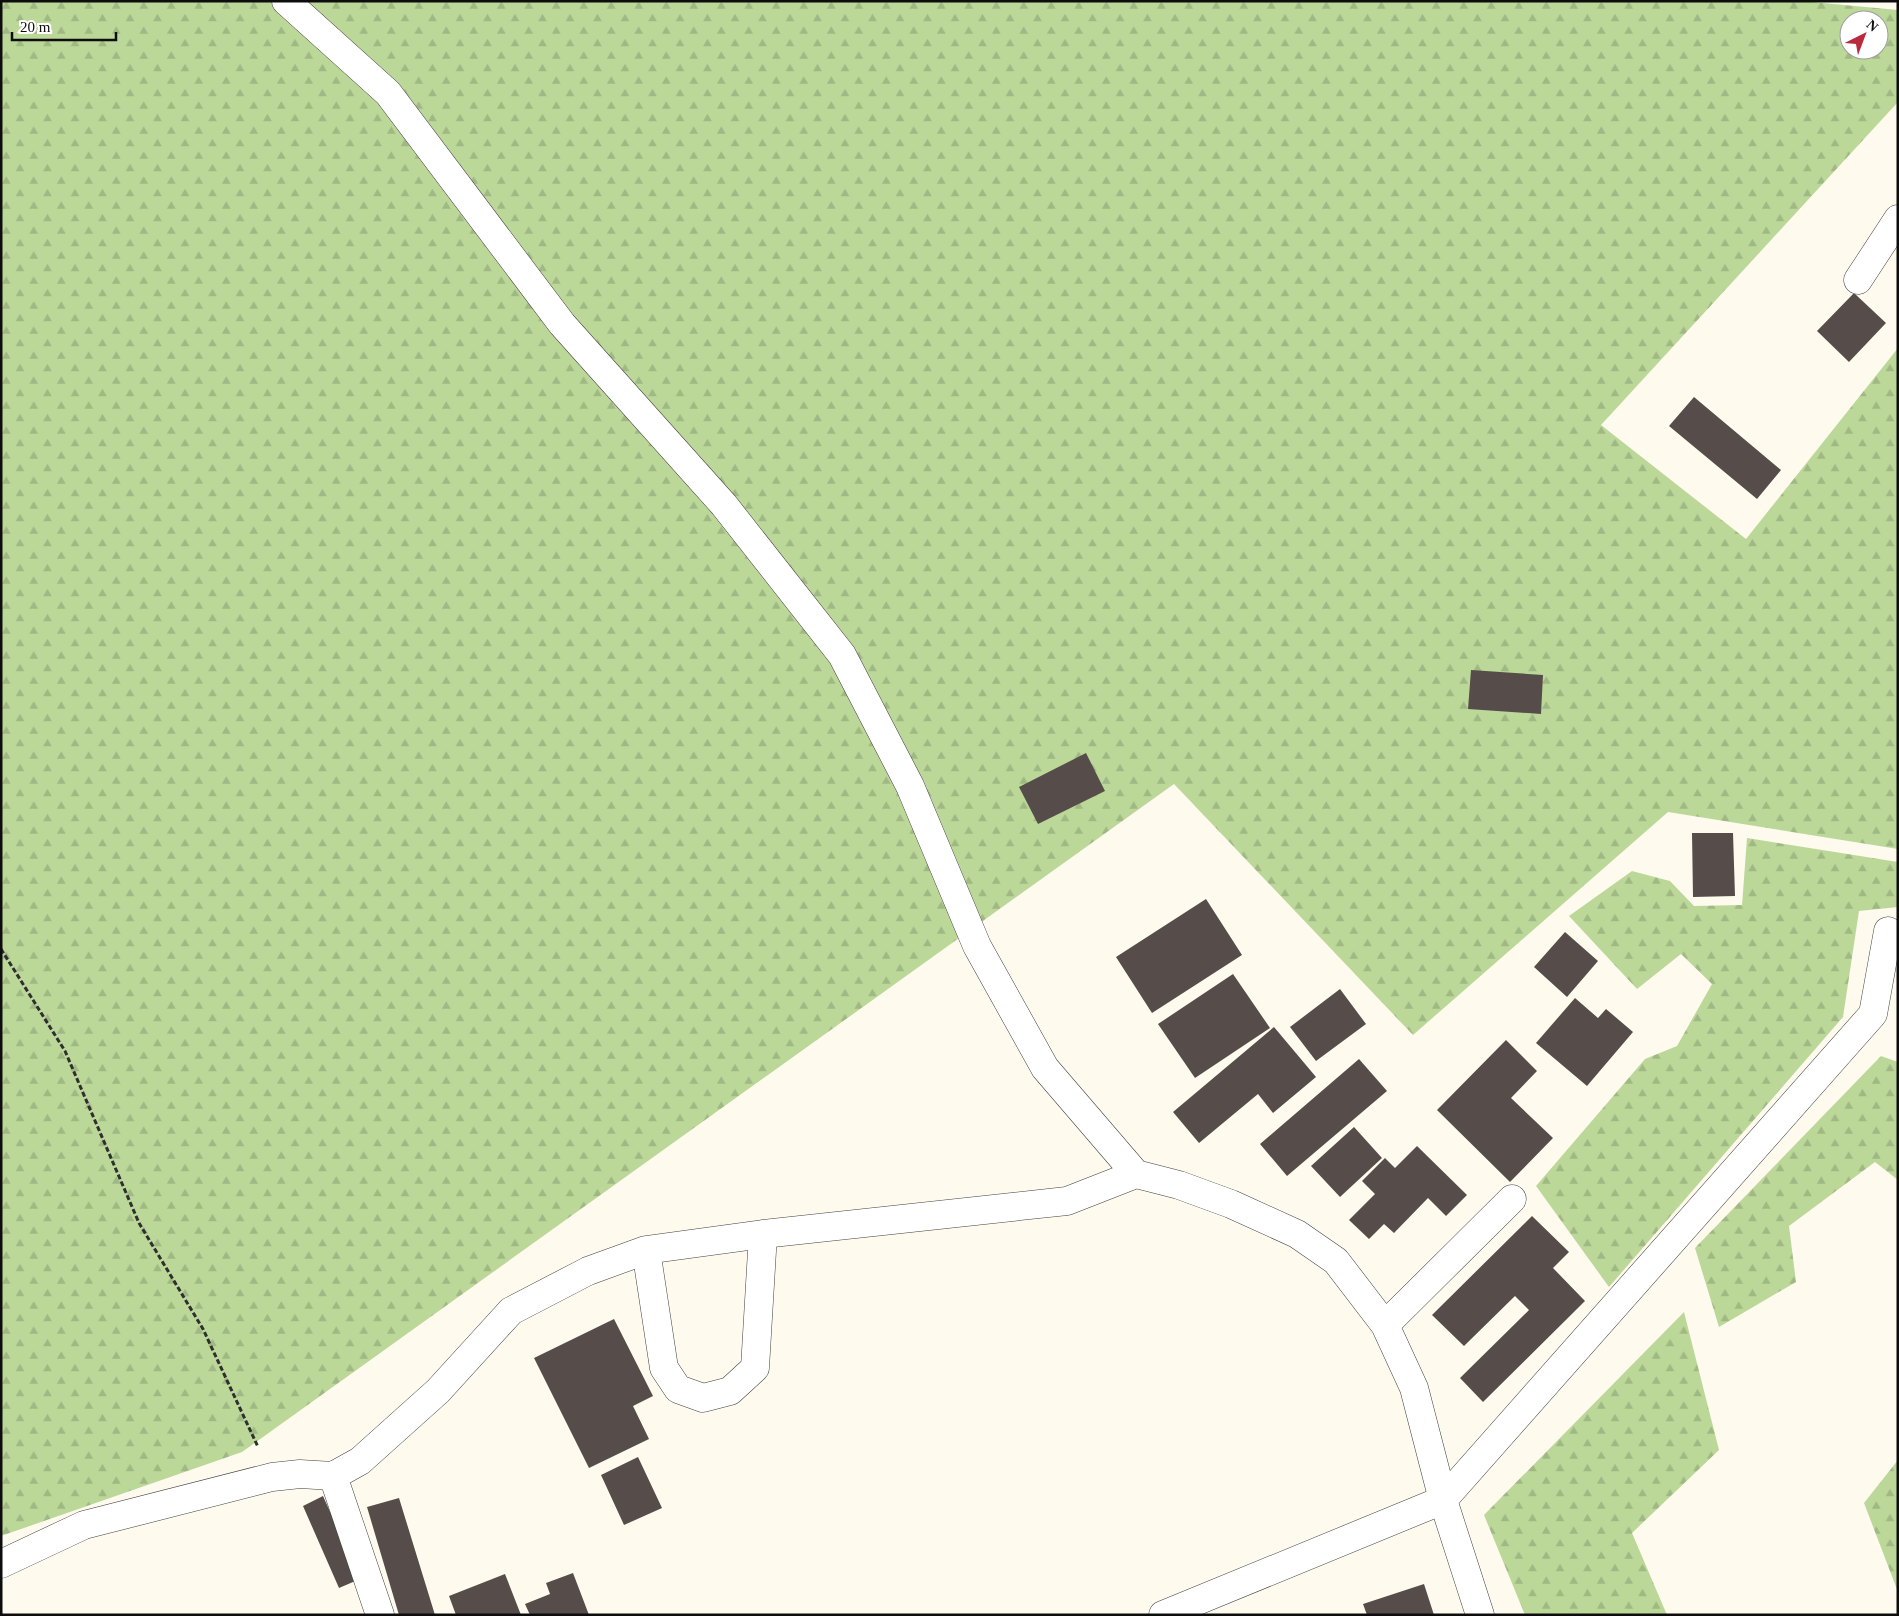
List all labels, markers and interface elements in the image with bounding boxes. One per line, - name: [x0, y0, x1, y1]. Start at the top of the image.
- scale bar: [12, 10, 116, 42]
- north arrow: [1839, 10, 1889, 60]
- text: N: [1864, 17, 1881, 35]
- text: 20 m: [20, 19, 51, 35]

